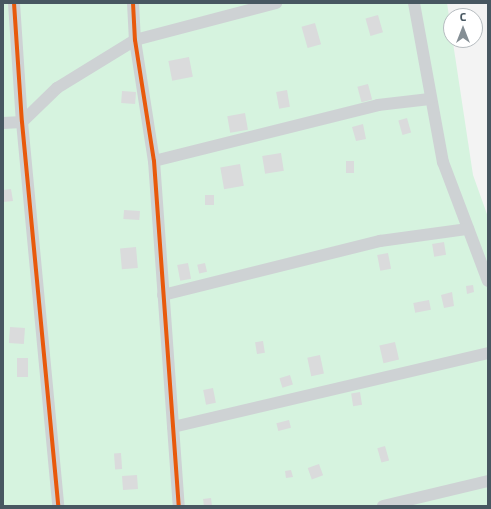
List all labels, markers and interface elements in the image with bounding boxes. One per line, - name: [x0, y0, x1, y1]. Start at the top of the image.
- north arrow: [443, 8, 483, 48]
- text: С: [460, 10, 466, 23]

